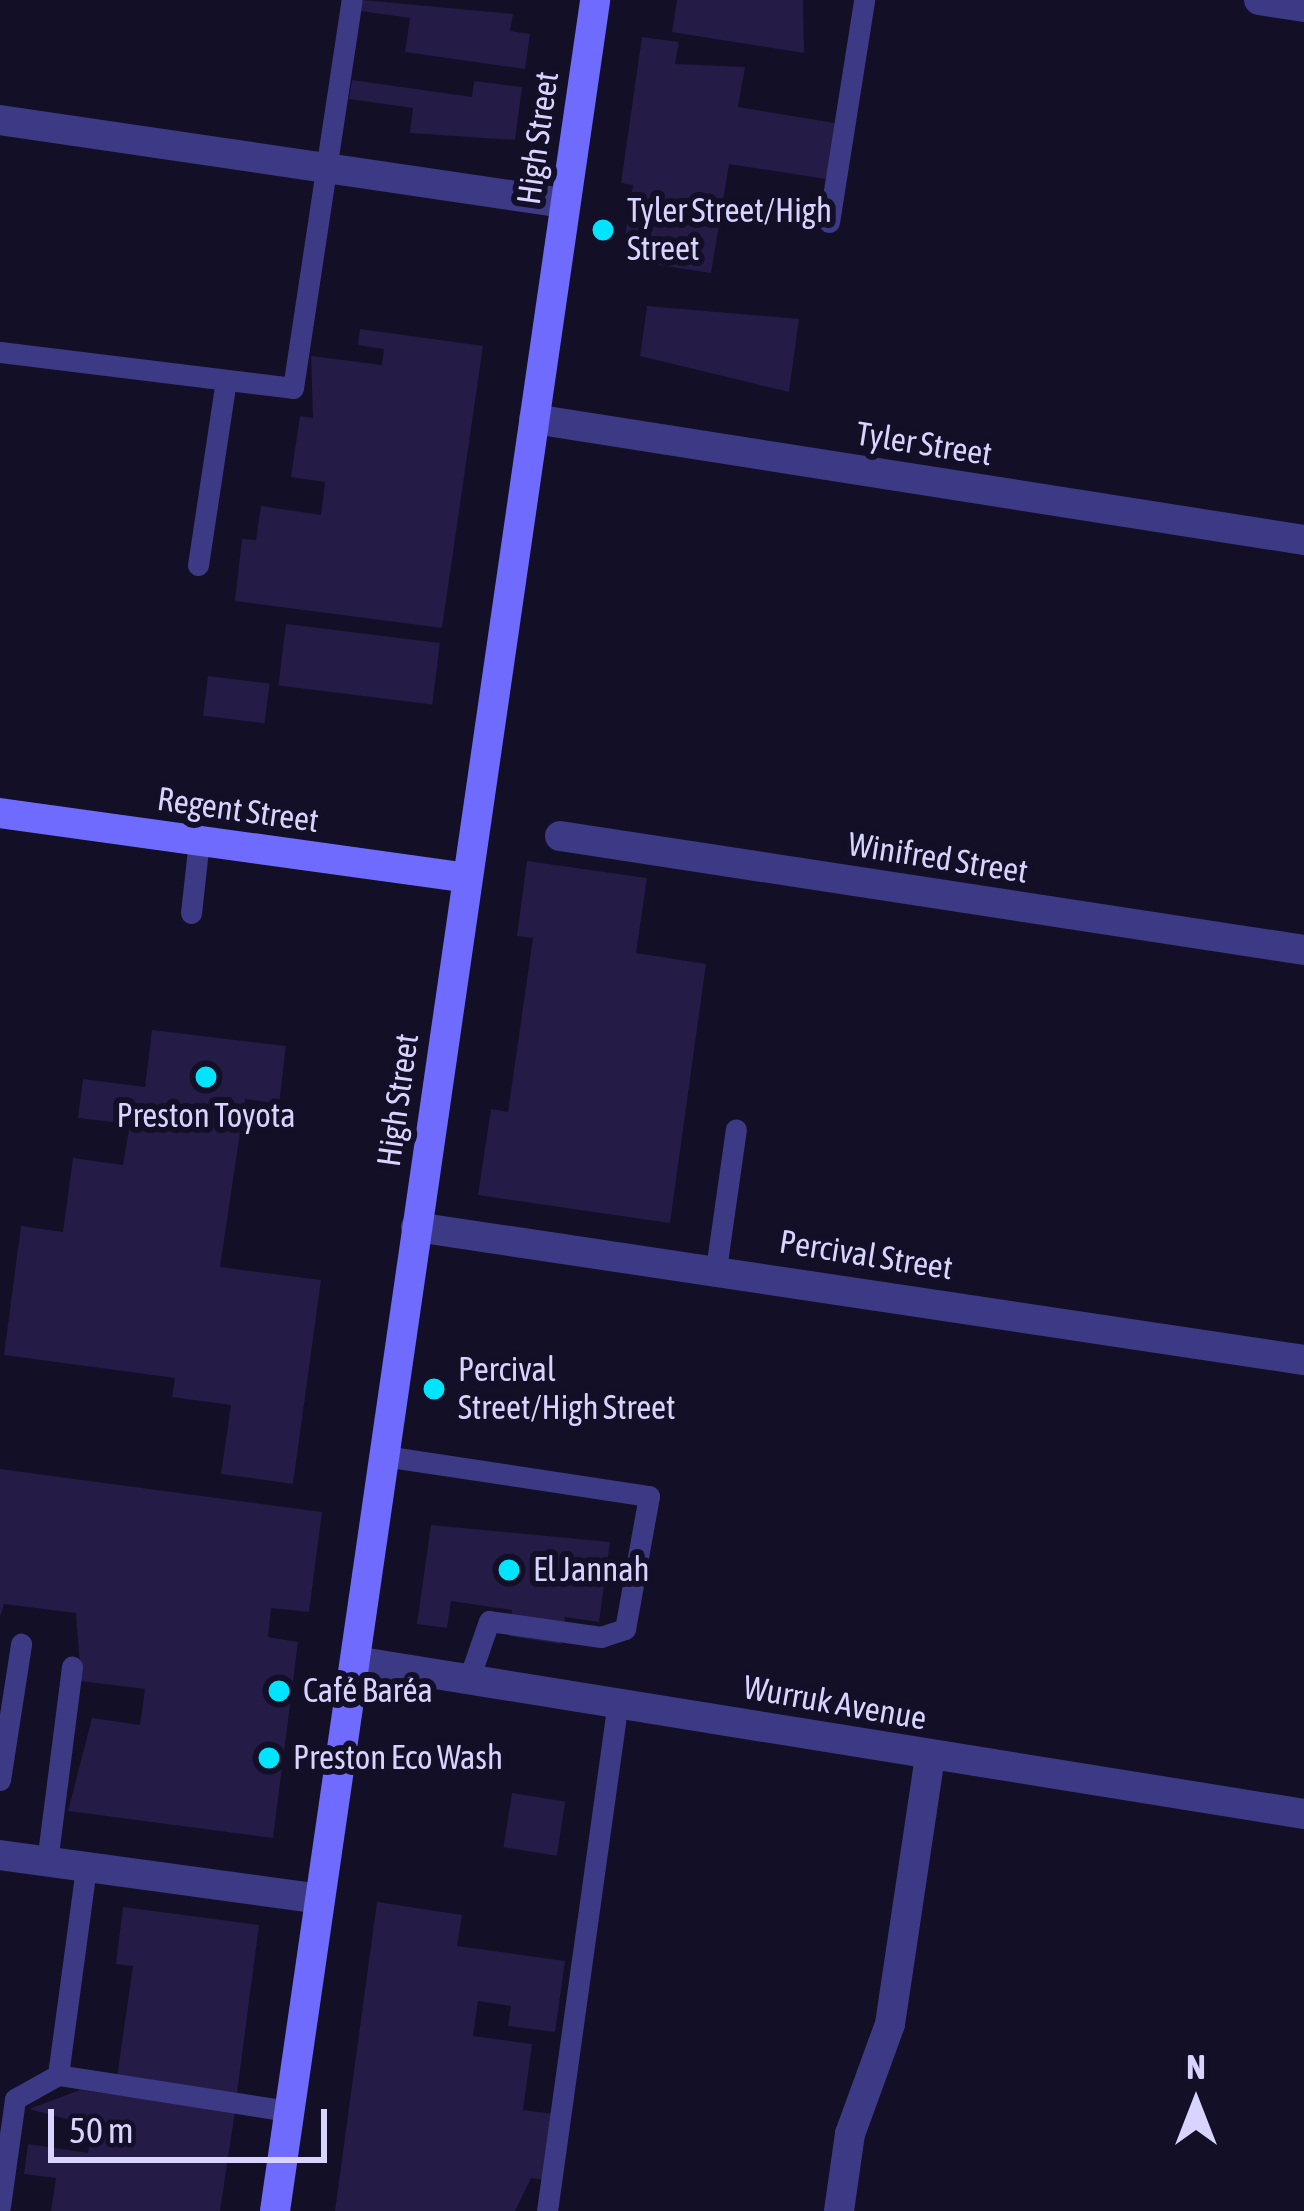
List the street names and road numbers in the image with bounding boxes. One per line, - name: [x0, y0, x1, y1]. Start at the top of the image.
- street label: High Street: [509, 69, 567, 207]
- street label: Tyler Street: [853, 414, 995, 474]
- street label: Regent Street: [155, 779, 321, 841]
- street label: Winifred Street: [845, 824, 1031, 892]
- street label: High Street: [369, 1031, 427, 1169]
- street label: Percival Street: [777, 1222, 955, 1288]
- street label: Wurruk Avenue: [740, 1667, 930, 1739]

